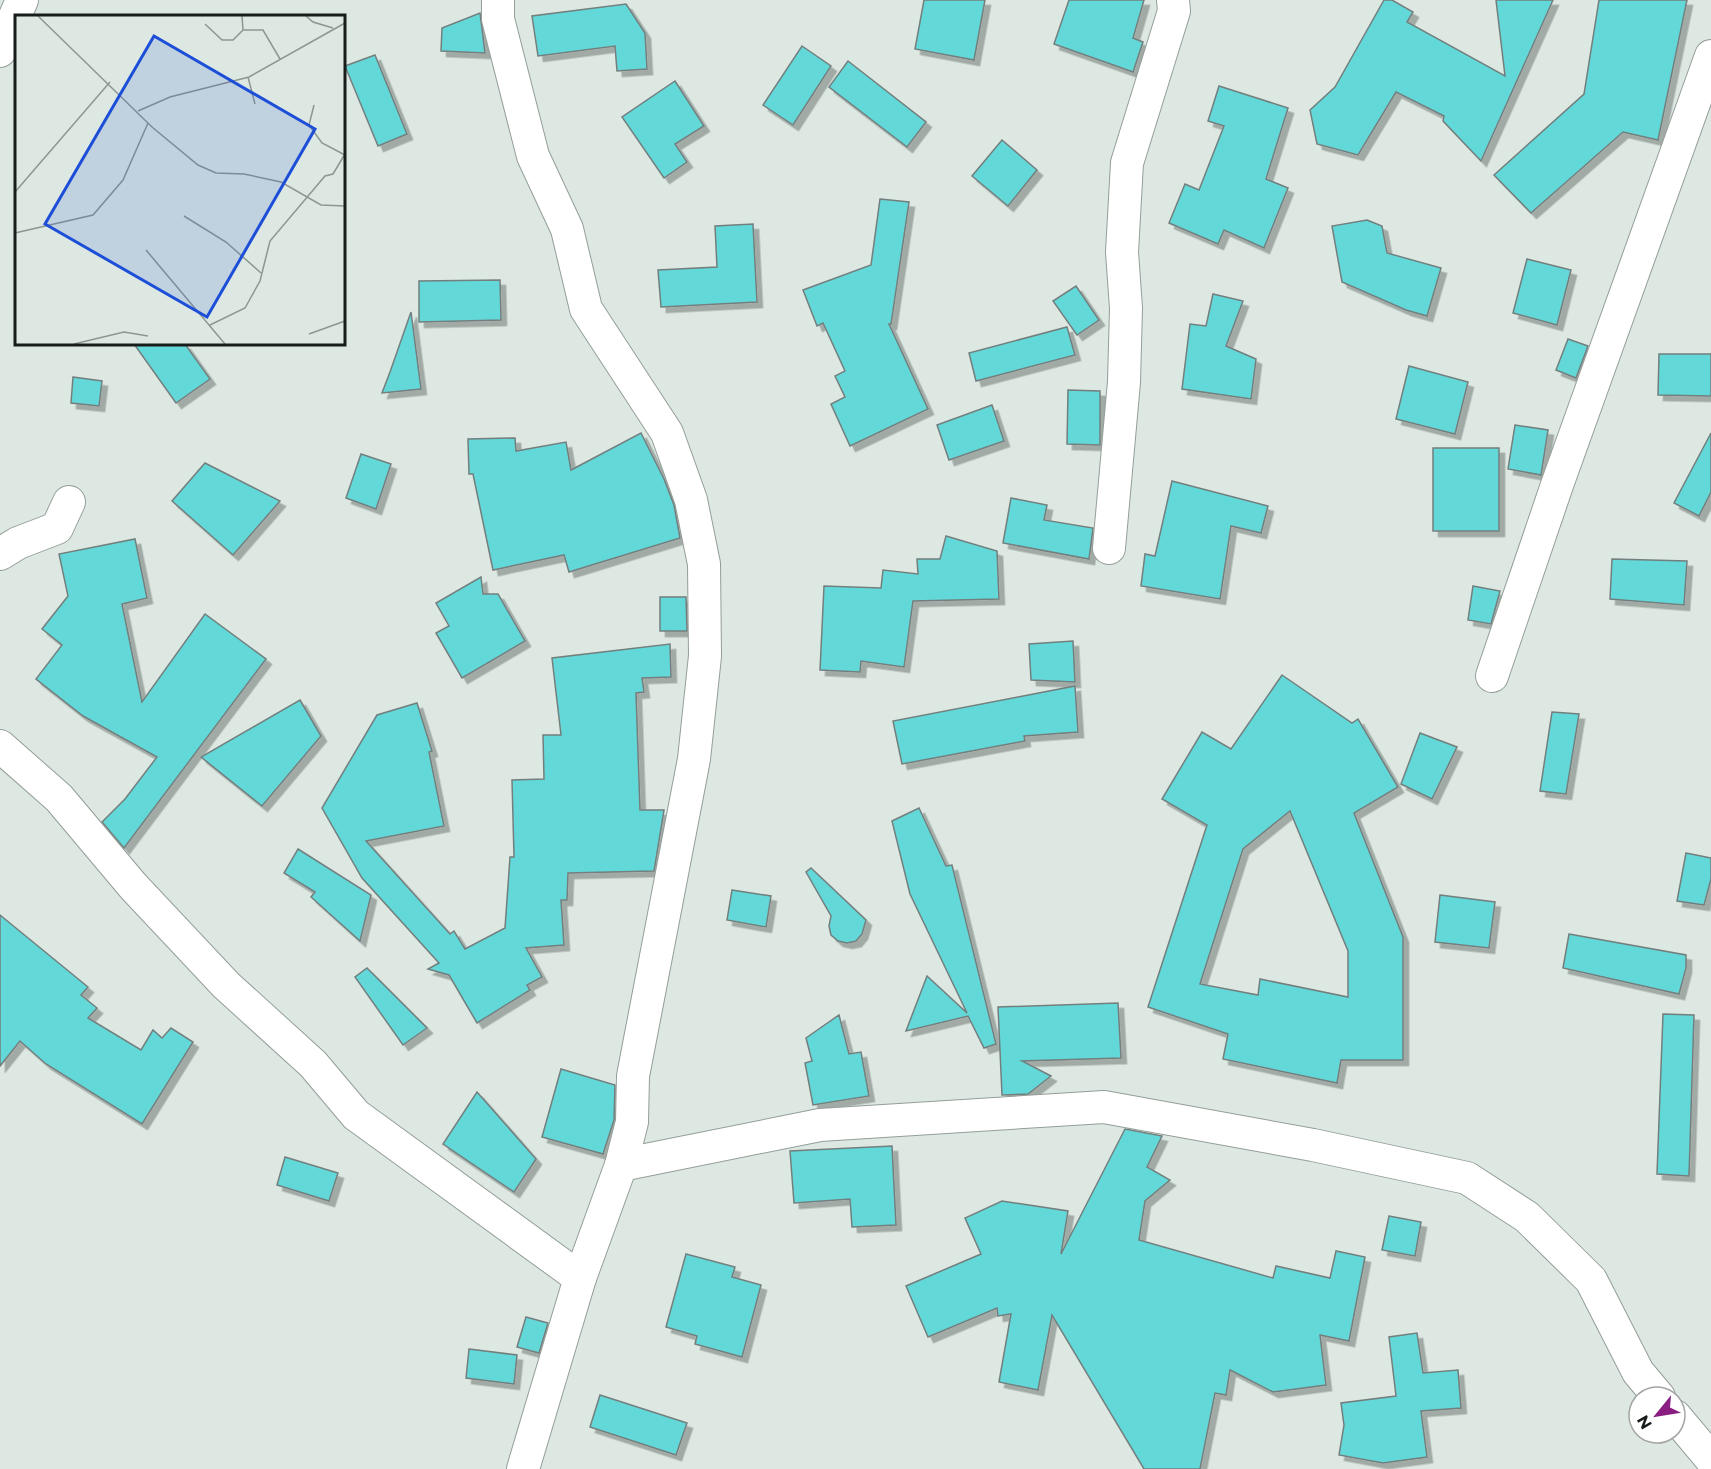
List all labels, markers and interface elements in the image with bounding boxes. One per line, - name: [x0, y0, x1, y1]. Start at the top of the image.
- inset map: [15, 15, 345, 345]
- north arrow: [1627, 1385, 1687, 1445]
- text: N: [1633, 1412, 1656, 1433]

